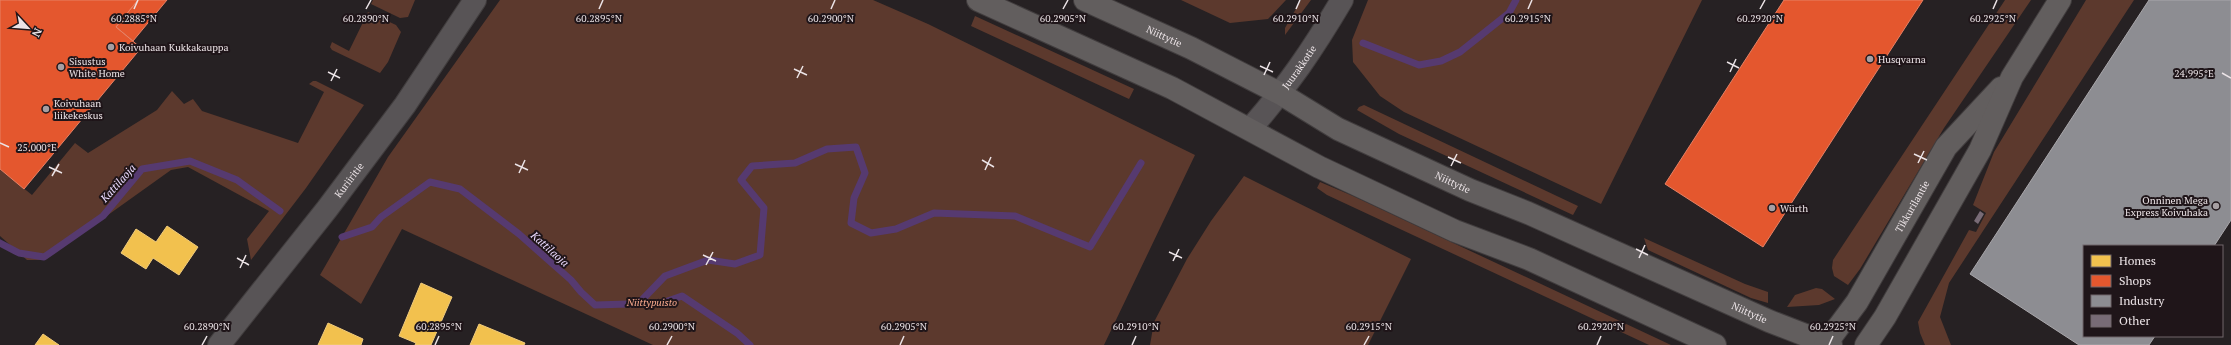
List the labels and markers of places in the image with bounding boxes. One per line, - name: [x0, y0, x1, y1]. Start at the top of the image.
- place label: Koivuhaan Kukkakauppa: [119, 41, 229, 54]
- marker: Koivuhaan Kukkakauppa: [106, 42, 116, 52]
- place label: Husqvarna: [1878, 53, 1926, 66]
- marker: Husqvarna: [1865, 54, 1875, 64]
- place label: Sisustus White Home: [69, 55, 125, 80]
- marker: Sisustus White Home: [56, 62, 66, 72]
- place label: Koivuhaan liikekeskus: [54, 97, 103, 122]
- marker: Koivuhaan liikekeskus: [41, 104, 51, 114]
- place label: Onninen Mega Express Koivuhaka: [2125, 194, 2208, 219]
- marker: Onninen Mega Express Koivuhaka: [2211, 201, 2221, 211]
- place label: Würth: [1780, 202, 1808, 215]
- marker: Würth: [1767, 203, 1777, 213]

